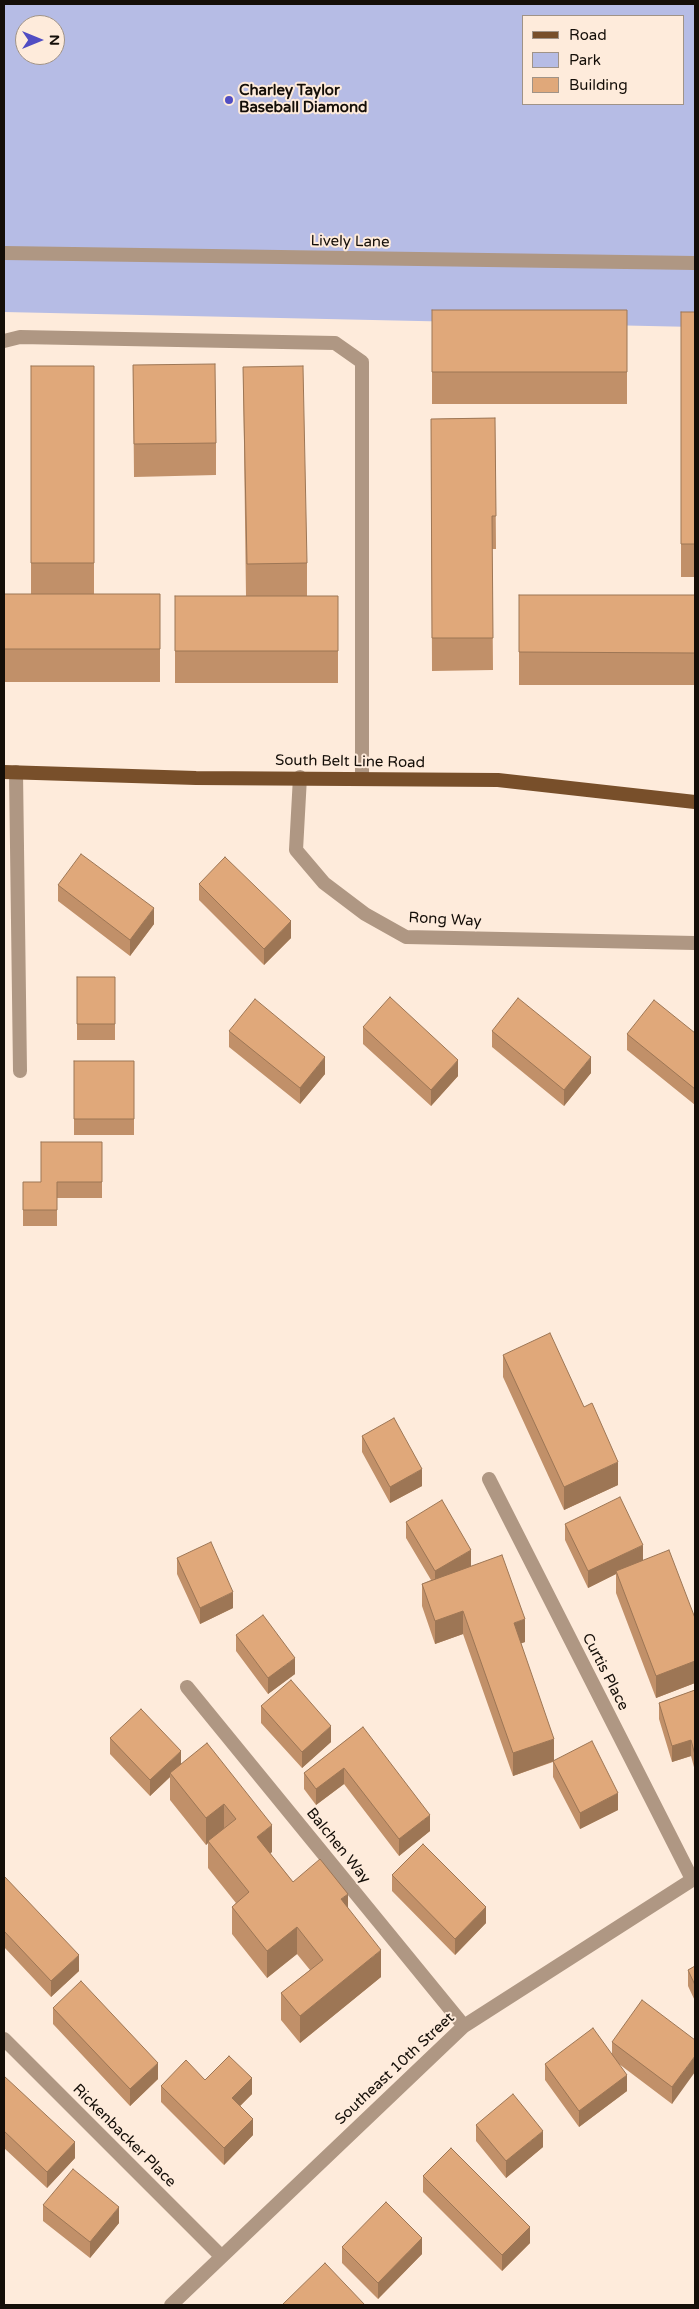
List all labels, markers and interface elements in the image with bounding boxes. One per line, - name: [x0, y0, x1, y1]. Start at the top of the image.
- north arrow: [15, 15, 65, 65]
- legend: [522, 15, 684, 105]
- text: Road: [569, 26, 607, 44]
- text: N: [46, 34, 63, 46]
- text: Park: [569, 51, 601, 69]
- text: Building: [569, 76, 628, 94]
- place label: Charley Taylor Baseball Diamond: [239, 82, 368, 117]
- marker: Charley Taylor Baseball Diamond: [223, 94, 235, 106]
- street label: Lively Lane: [310, 232, 390, 252]
- street label: South Belt Line Road: [275, 752, 425, 772]
- street label: Rong Way: [408, 909, 482, 931]
- street label: Curtis Place: [578, 1630, 632, 1714]
- street label: Balchen Way: [302, 1805, 374, 1887]
- street label: Southeast 10th Street: [332, 2009, 458, 2129]
- street label: Rickenbacker Place: [69, 2081, 179, 2191]

